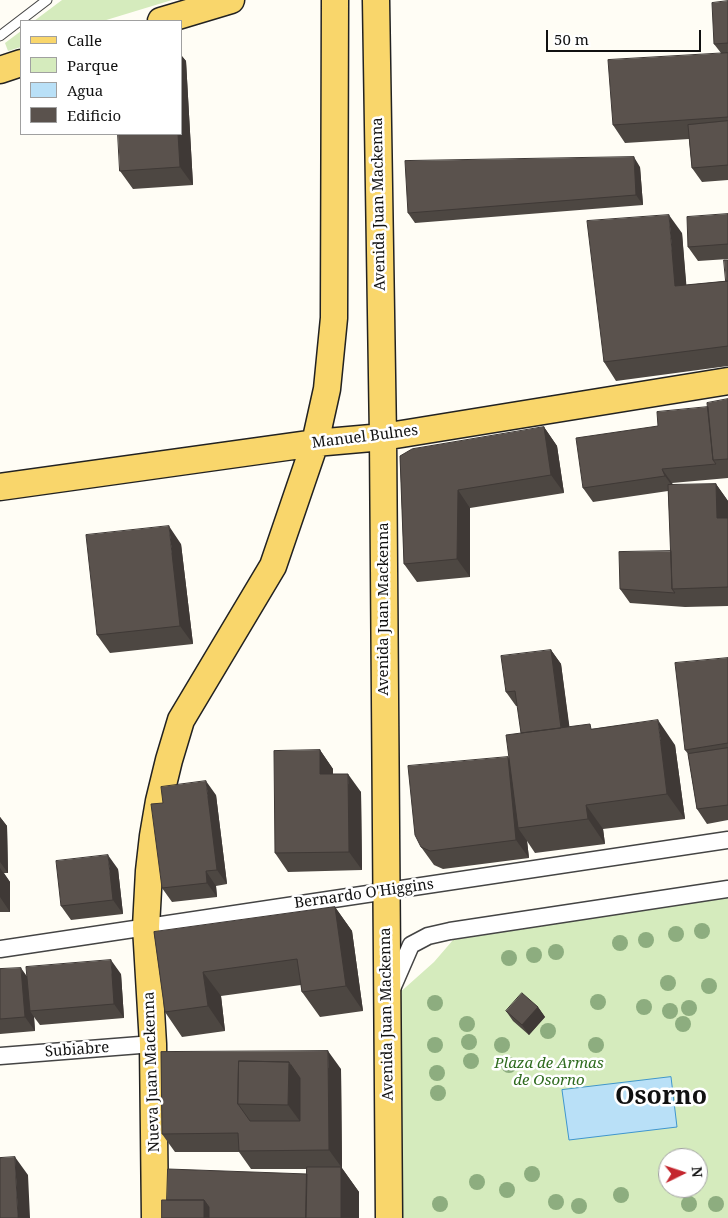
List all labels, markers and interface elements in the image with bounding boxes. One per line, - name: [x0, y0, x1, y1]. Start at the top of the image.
- legend: [20, 20, 182, 135]
- scale bar: [548, 20, 703, 52]
- text: 50 m: [554, 29, 589, 49]
- text: Calle: [67, 30, 102, 50]
- text: Parque: [67, 55, 118, 75]
- text: Agua: [67, 80, 103, 100]
- text: Edificio: [67, 105, 121, 125]
- street label: Avenida Juan Mackenna: [368, 117, 390, 291]
- street label: Manuel Bulnes: [311, 422, 419, 452]
- street label: Avenida Juan Mackenna: [375, 522, 393, 696]
- street label: Bernardo O'Higgins: [293, 875, 435, 913]
- street label: Avenida Juan Mackenna: [376, 927, 398, 1101]
- street label: Nueva Juan Mackenna: [140, 991, 164, 1153]
- street label: Subiabre: [44, 1039, 110, 1061]
- park label: Plaza de Armas de Osorno: [494, 1055, 604, 1090]
- district label: Osorno: [615, 1082, 707, 1112]
- north arrow: [658, 1148, 708, 1198]
- text: N: [688, 1166, 707, 1178]

